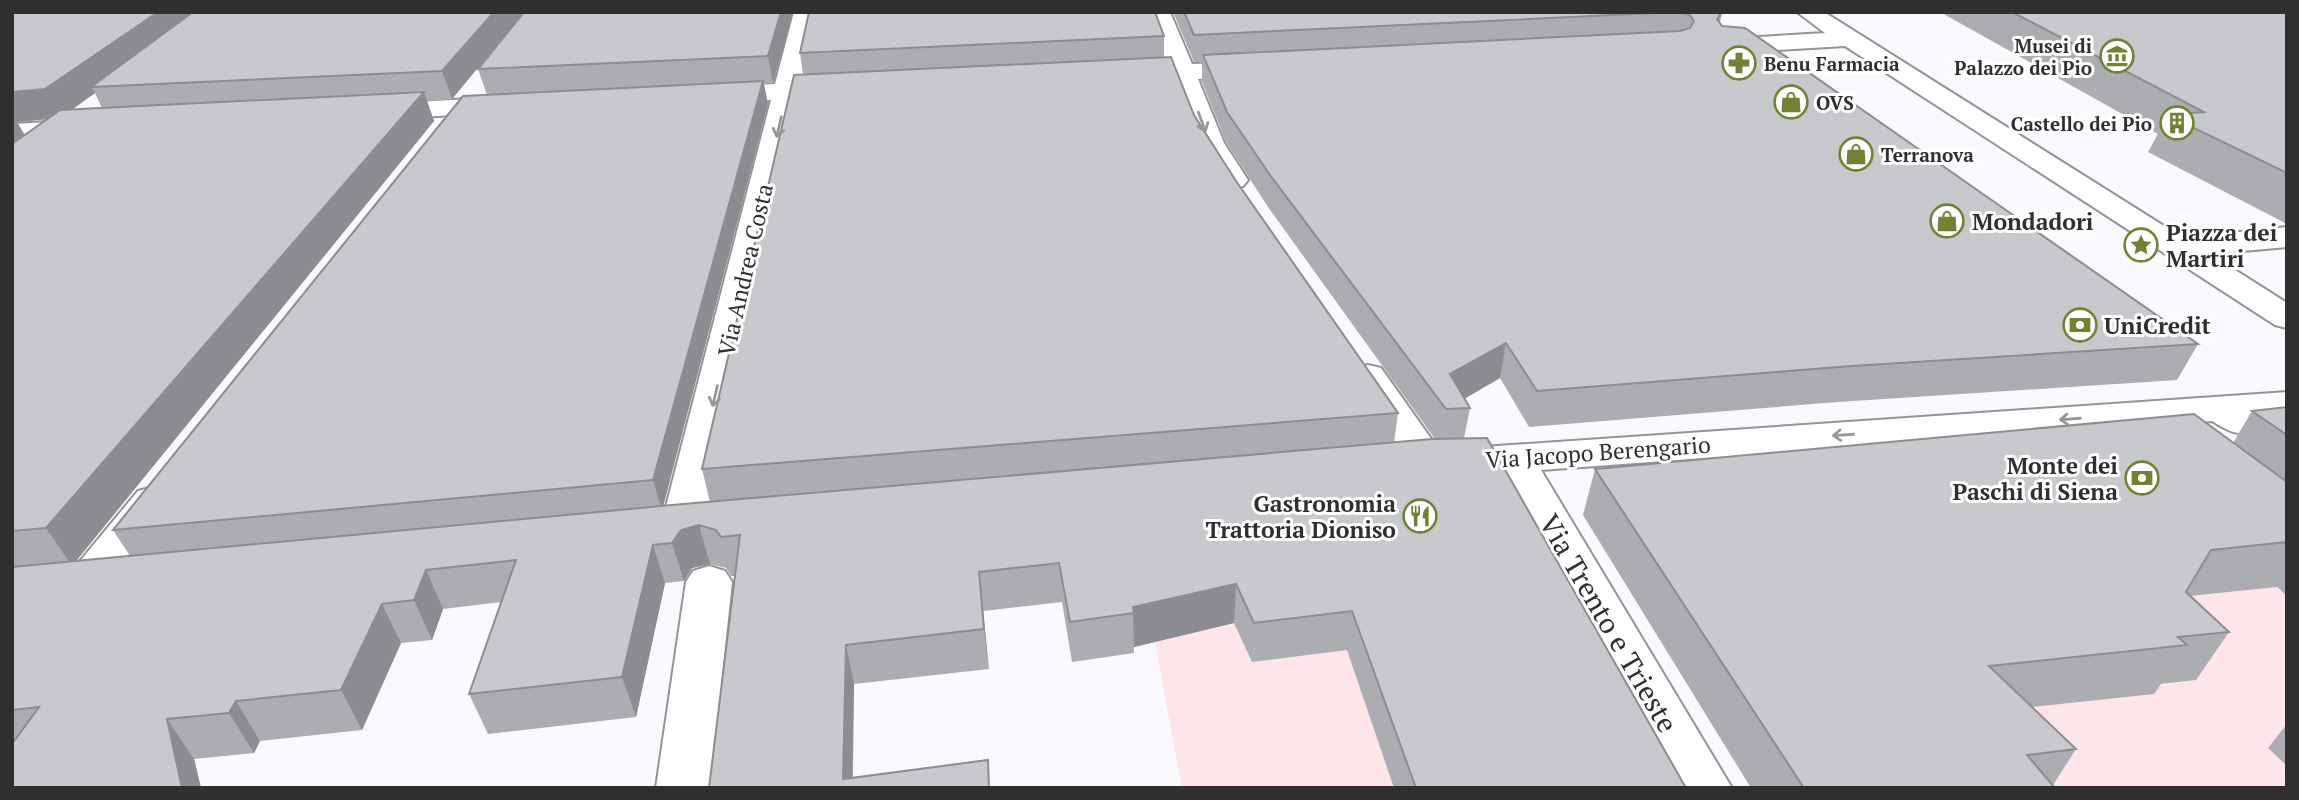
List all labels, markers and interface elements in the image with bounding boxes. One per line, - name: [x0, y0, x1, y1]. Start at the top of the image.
- place label: Musei di Palazzo dei Pio: [1954, 33, 2092, 80]
- museum icon: Musei di Palazzo dei Pio: [2098, 37, 2136, 75]
- pharmacy icon: Benu Farmacia: [1720, 44, 1758, 82]
- place label: Benu Farmacia: [1764, 51, 1900, 76]
- shop icon: OVS: [1772, 83, 1810, 121]
- place label: OVS: [1816, 90, 1854, 115]
- building icon: Castello dei Pio: [2158, 104, 2196, 142]
- one-way arrow: [1196, 110, 1209, 132]
- place label: Castello dei Pio: [2011, 111, 2152, 136]
- one-way arrow: [772, 115, 785, 138]
- shop icon: Terranova: [1837, 135, 1875, 173]
- place label: Terranova: [1881, 142, 1974, 167]
- street label: Via Andrea Costa: [710, 180, 780, 359]
- shop icon: Mondadori: [1928, 202, 1966, 240]
- place label: Mondadori: [1972, 206, 2094, 237]
- place label: Piazza dei Martiri: [2166, 217, 2278, 274]
- place icon: Piazza dei Martiri: [2122, 226, 2160, 264]
- bank icon: UniCredit: [2061, 306, 2099, 344]
- place label: UniCredit: [2104, 310, 2211, 341]
- one-way arrow: [708, 384, 721, 407]
- one-way arrow: [2058, 412, 2081, 425]
- street label: Via Jacopo Berengario: [1484, 429, 1712, 475]
- one-way arrow: [1832, 429, 1854, 442]
- place label: Monte dei Paschi di Siena: [1952, 450, 2118, 507]
- bank icon: Monte dei Paschi di Siena: [2123, 459, 2161, 497]
- place label: Gastronomia Trattoria Dioniso: [1206, 488, 1396, 545]
- restaurant icon: Gastronomia Trattoria Dioniso: [1401, 497, 1439, 535]
- street label: Via Trento e Trieste: [1531, 507, 1687, 739]

